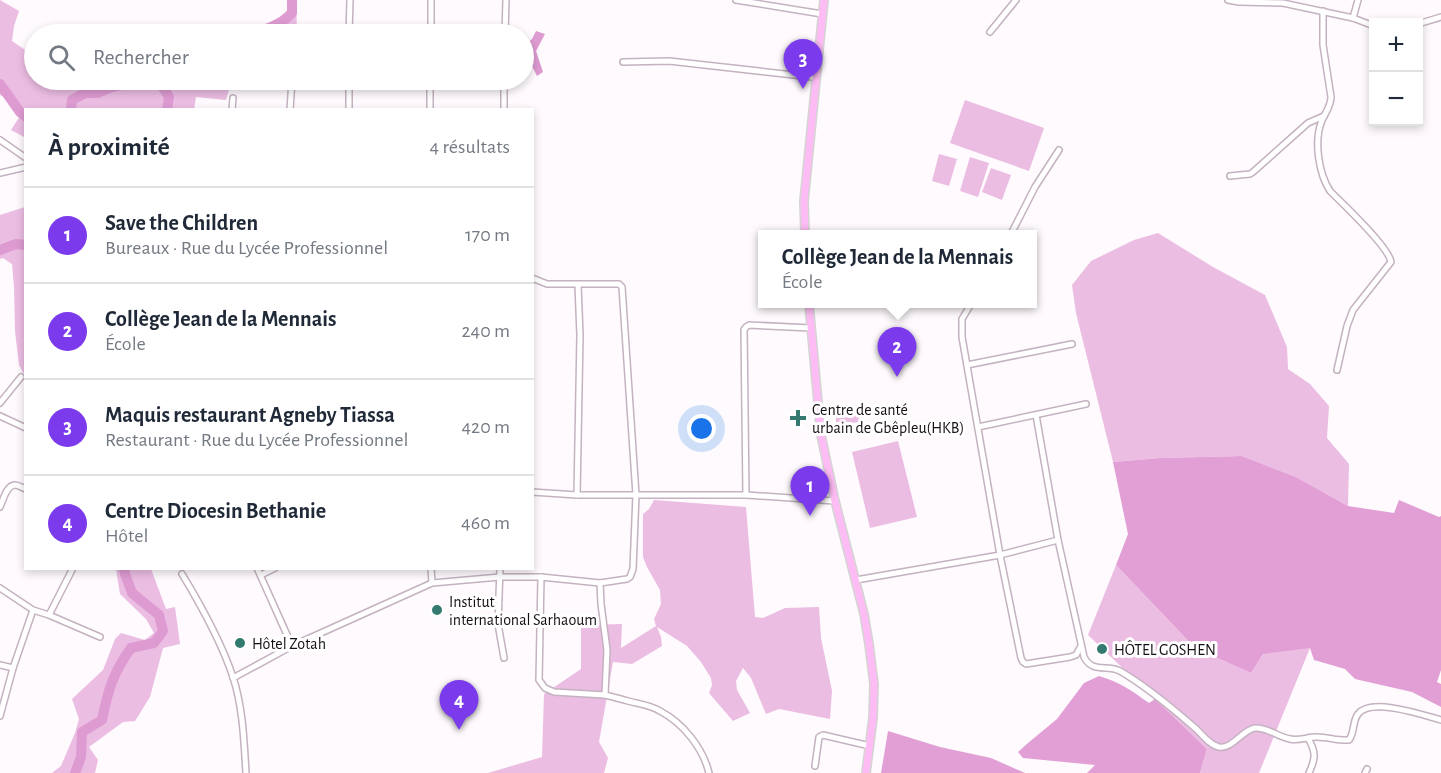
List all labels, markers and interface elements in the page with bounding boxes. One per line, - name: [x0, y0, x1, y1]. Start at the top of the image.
- map controls: [1369, 18, 1423, 126]
- button: +: [1369, 18, 1423, 72]
- search box: [24, 24, 534, 90]
- pin: 3: [784, 40, 822, 89]
- icon: search: [45, 41, 78, 74]
- text: Rechercher: [93, 46, 189, 68]
- button: −: [1369, 72, 1423, 126]
- text: À proximité: [48, 134, 170, 160]
- text: 4 résultats: [429, 137, 510, 157]
- text: Save the Children: [105, 212, 258, 234]
- text: 1: [64, 225, 71, 245]
- text: 170 m: [465, 225, 510, 245]
- popup: [758, 230, 1037, 308]
- text: Bureaux · Rue du Lycée Professionnel: [105, 238, 388, 258]
- text: Collège Jean de la Mennais: [782, 246, 1013, 268]
- text: École: [782, 272, 823, 292]
- text: Collège Jean de la Mennais: [105, 308, 336, 330]
- text: 2: [63, 321, 72, 341]
- text: 240 m: [461, 321, 510, 341]
- pin: 2: [878, 328, 916, 377]
- text: École: [105, 334, 146, 354]
- place label: Centre de santé urbain de Gbêpleu(HKB): [812, 402, 964, 436]
- text: Maquis restaurant Agneby Tiassa: [105, 404, 395, 426]
- marker: Centre de santé urbain de Gbêpleu(HKB): [789, 409, 807, 427]
- your location: [687, 414, 716, 443]
- text: 3: [63, 417, 72, 437]
- text: 420 m: [461, 417, 510, 437]
- text: Restaurant · Rue du Lycée Professionnel: [105, 430, 408, 450]
- pin: 1: [790, 466, 830, 516]
- text: Centre Diocesin Bethanie: [105, 500, 326, 522]
- text: 4: [62, 513, 73, 533]
- text: 460 m: [461, 513, 510, 533]
- text: Hôtel: [105, 526, 148, 546]
- place label: Institut international Sarhaoum: [449, 594, 597, 628]
- marker: Institut international Sarhaoum: [430, 603, 444, 617]
- marker: Hôtel Zotah: [233, 636, 247, 650]
- place label: Hôtel Zotah: [252, 636, 326, 652]
- place label: HÔTEL GOSHEN: [1114, 640, 1216, 658]
- marker: HÔTEL GOSHEN: [1095, 642, 1109, 656]
- pin: 4: [440, 680, 478, 730]

